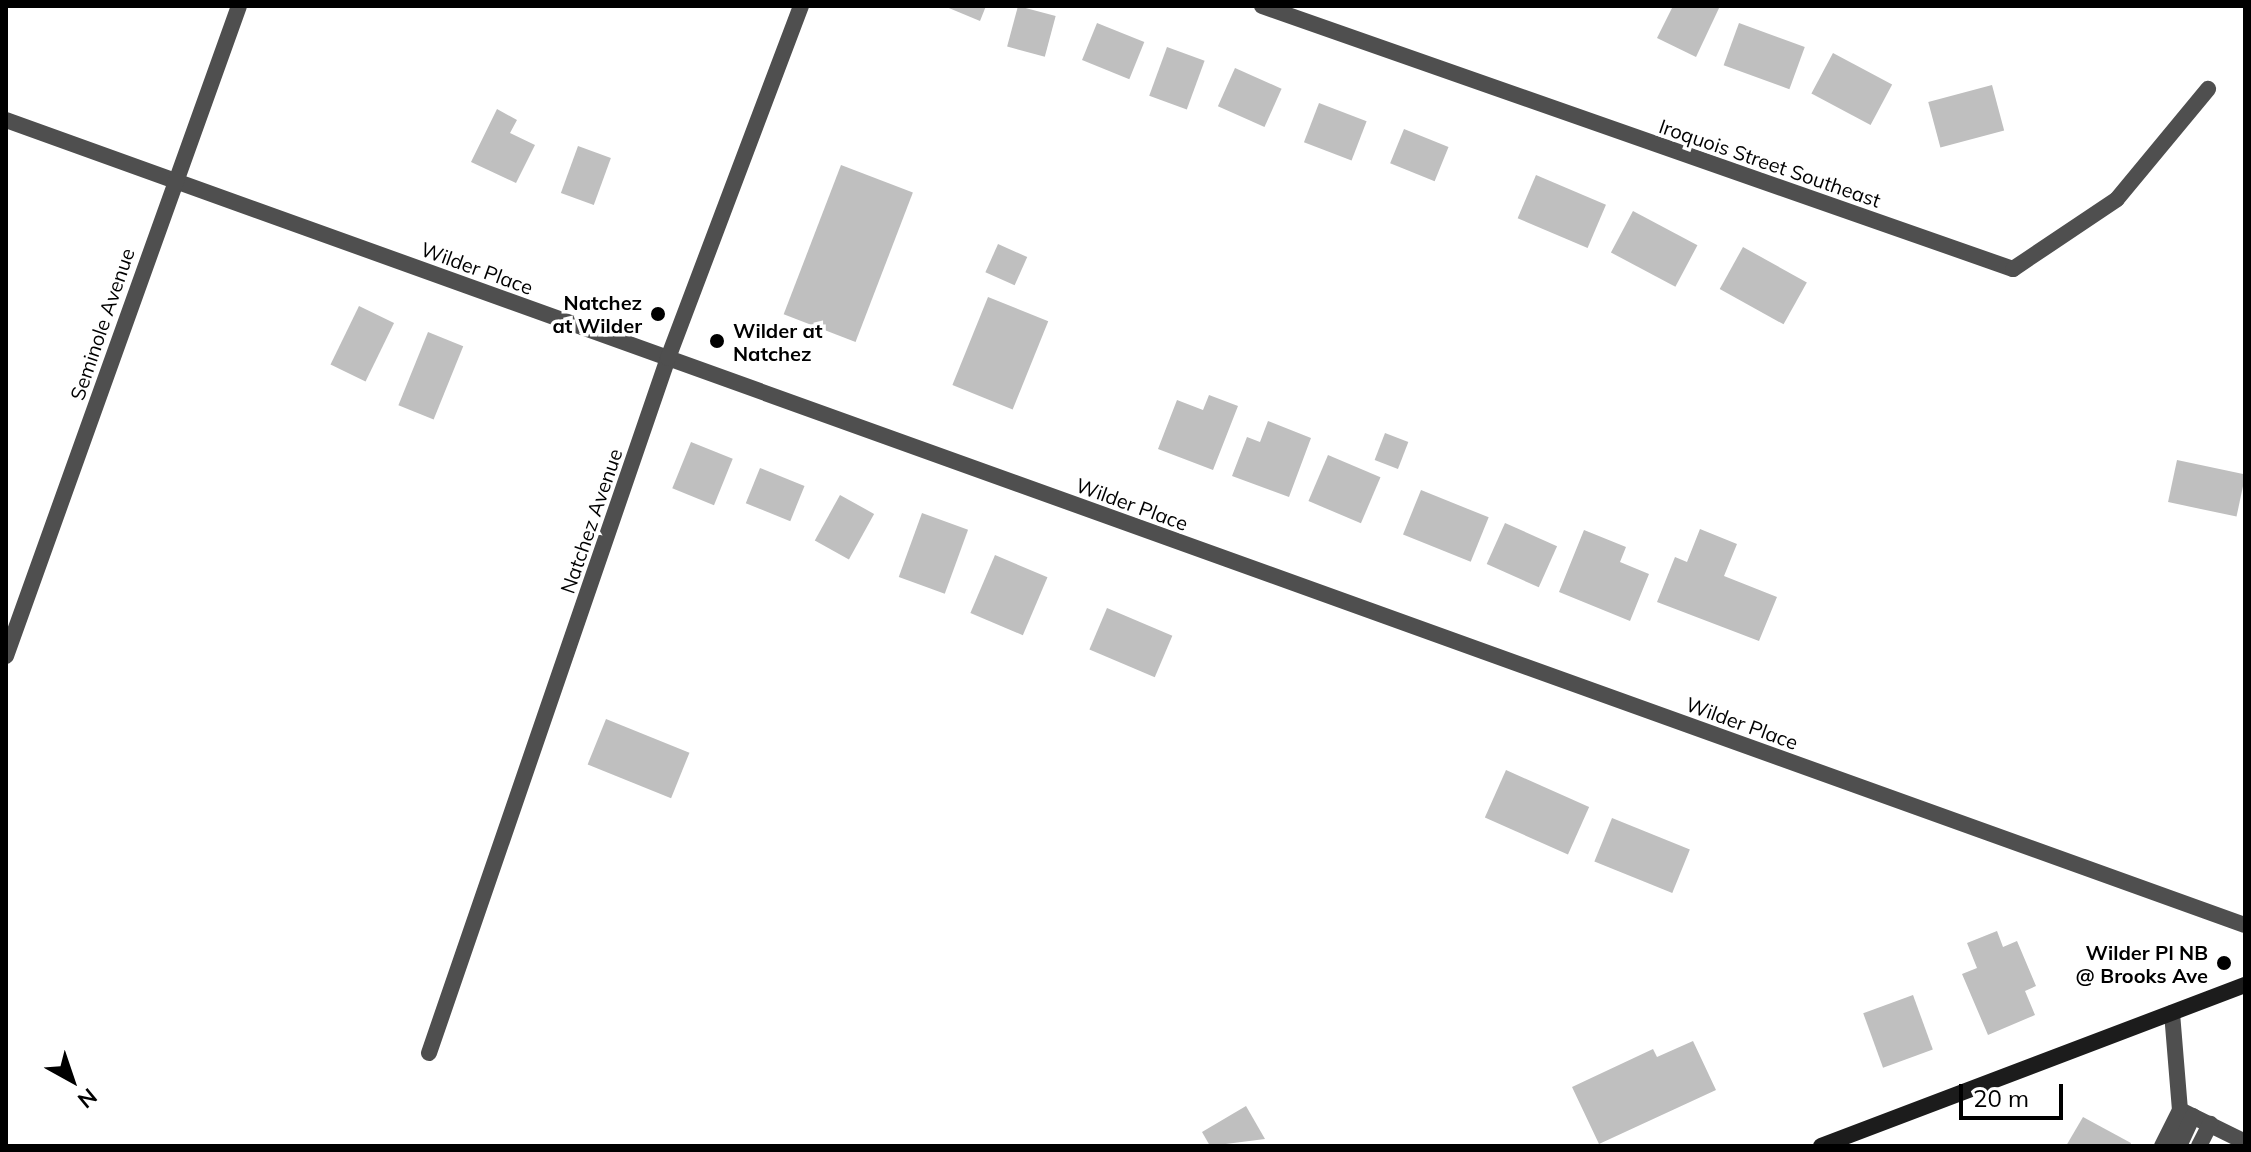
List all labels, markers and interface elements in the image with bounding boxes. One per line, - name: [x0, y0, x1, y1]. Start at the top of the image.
- street label: Iroquois Street Southeast: [1656, 114, 1884, 212]
- street label: Wilder Place: [418, 237, 536, 299]
- street label: Seminole Avenue: [65, 245, 139, 403]
- place label: Natchez at Wilder: [552, 290, 642, 337]
- marker: Natchez at Wilder: [649, 305, 667, 323]
- place label: Wilder at Natchez: [733, 318, 823, 365]
- marker: Wilder at Natchez: [708, 332, 726, 350]
- street label: Natchez Avenue: [555, 445, 627, 597]
- street label: Wilder Place: [1073, 473, 1191, 535]
- street label: Wilder Place: [1683, 692, 1801, 754]
- place label: Wilder Pl NB @ Brooks Ave: [2076, 940, 2208, 987]
- marker: Wilder Pl NB @ Brooks Ave: [2215, 954, 2233, 972]
- north arrow: [32, 1040, 112, 1120]
- scale bar: [1963, 1068, 2067, 1118]
- text: N: [72, 1082, 103, 1114]
- text: 20 m: [1973, 1083, 2029, 1113]

